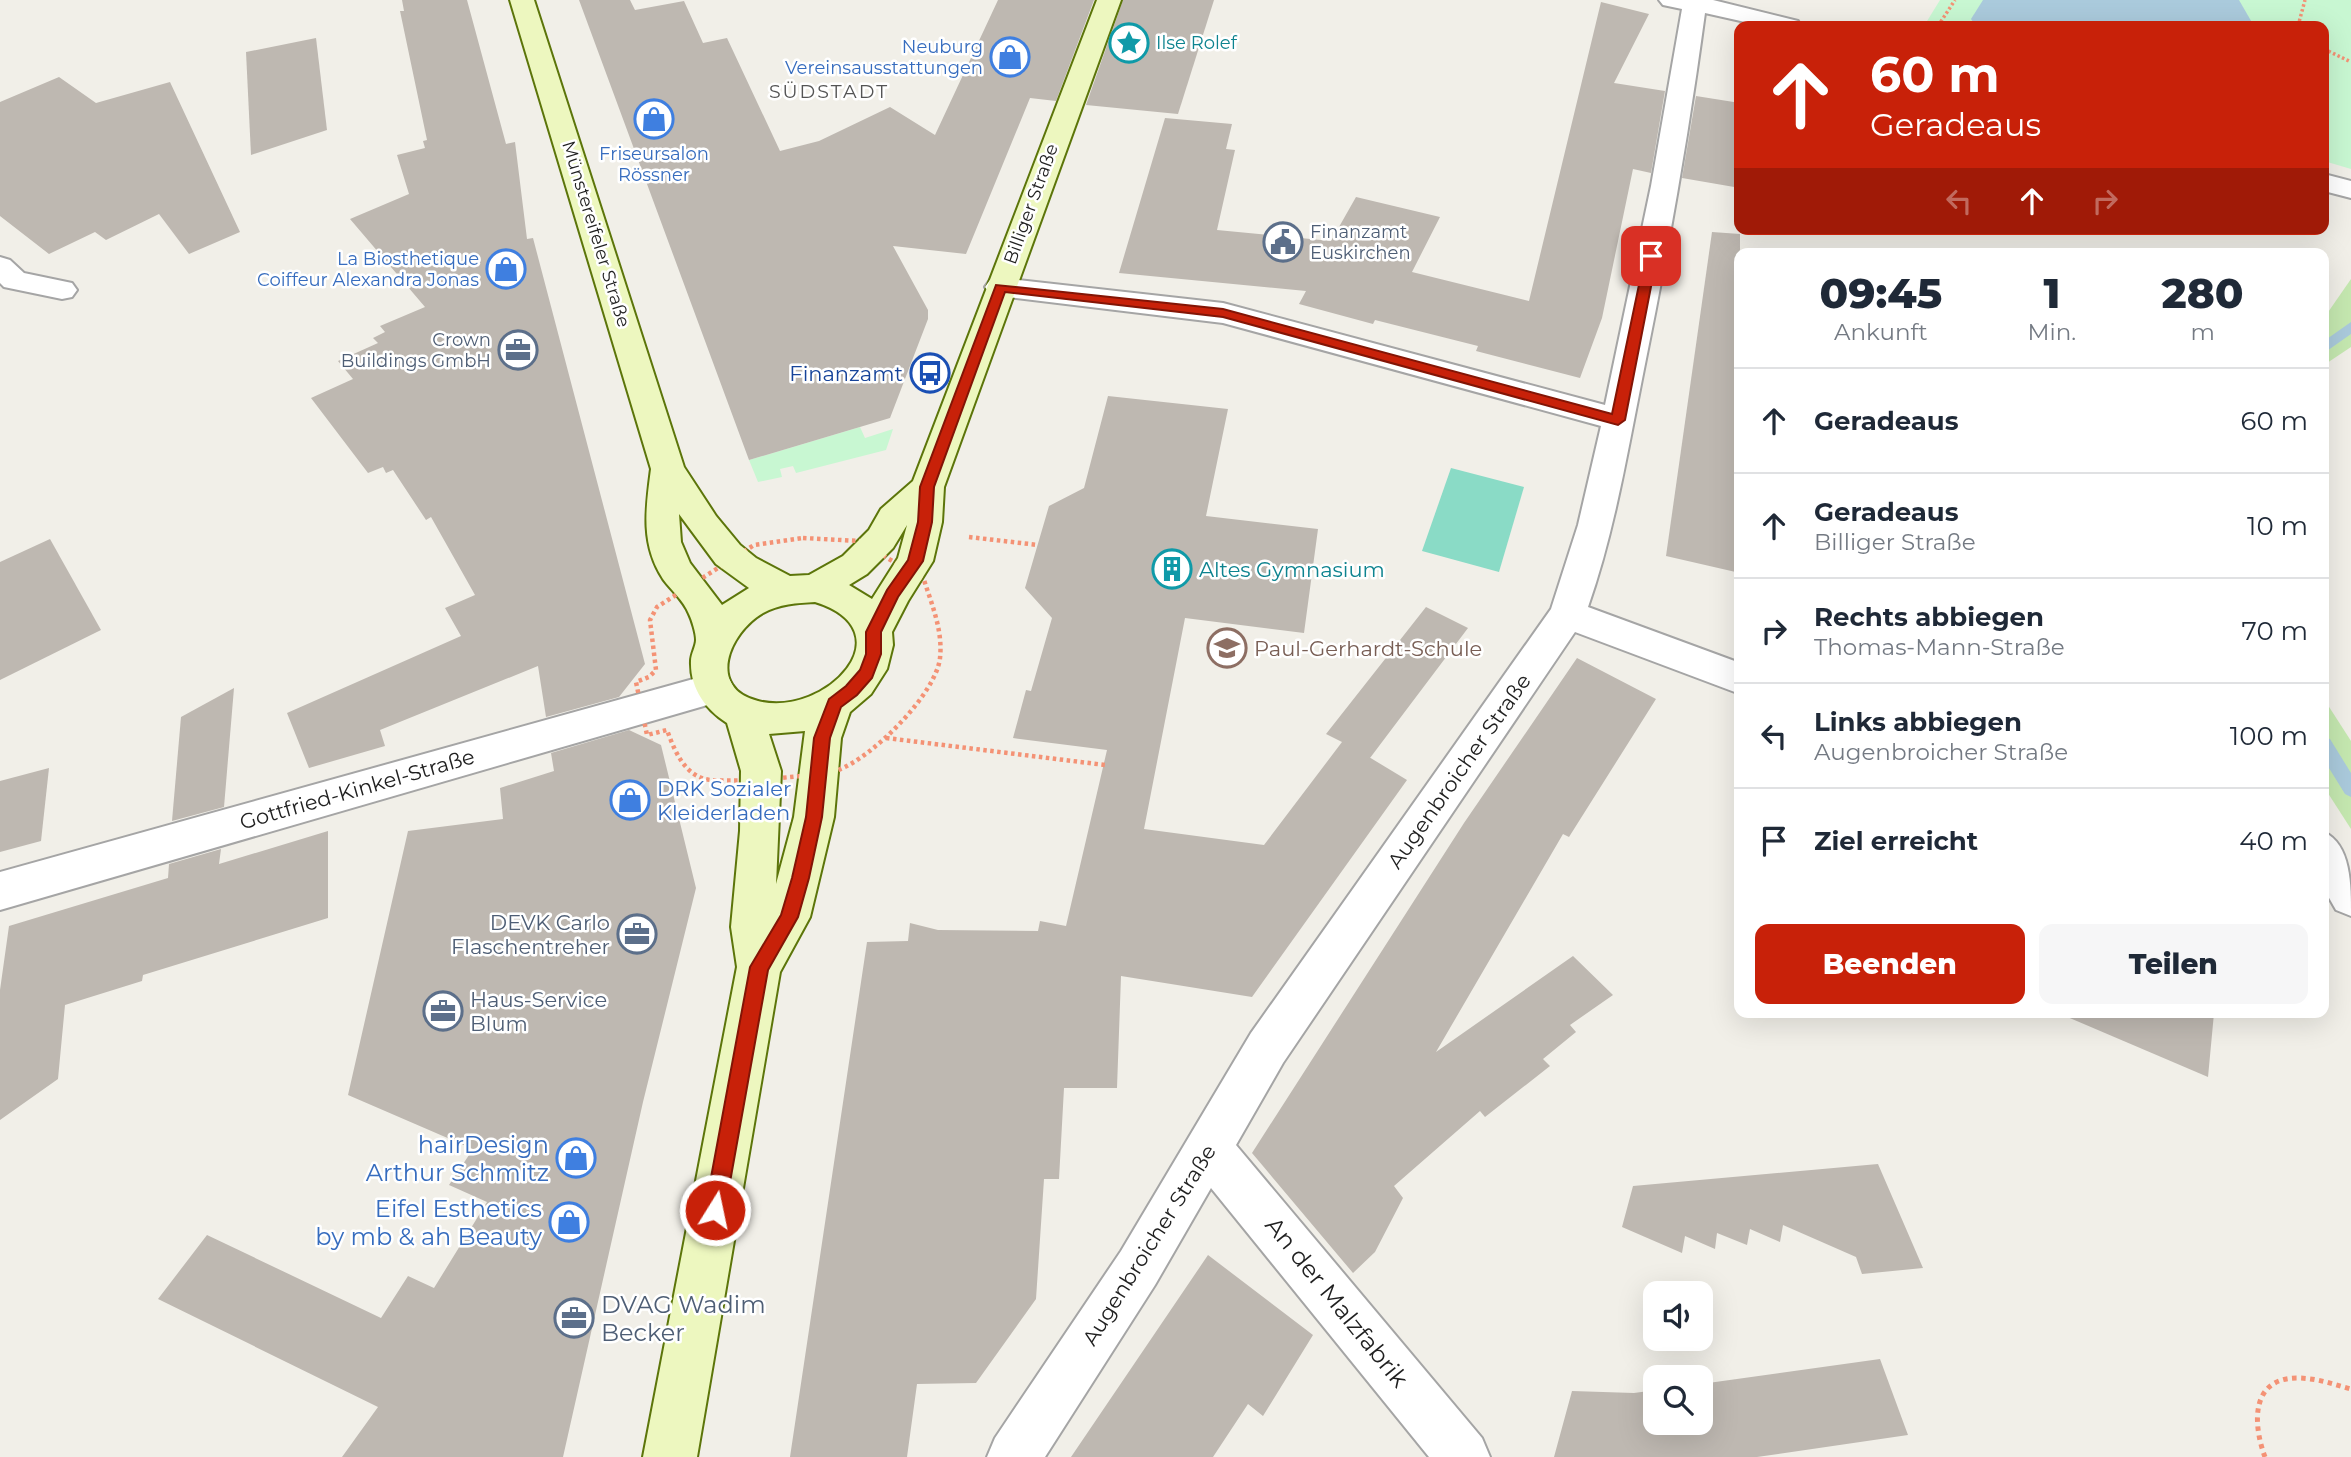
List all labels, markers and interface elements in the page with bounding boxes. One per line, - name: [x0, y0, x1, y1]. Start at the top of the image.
- place icon: Ilse Rolef: [1108, 22, 1150, 64]
- place label: Ilse Rolef: [1156, 32, 1238, 54]
- place label: Neuburg Vereinsausstattungen: [785, 36, 983, 79]
- shop icon: Neuburg Vereinsausstattungen: [989, 36, 1031, 78]
- text: 60 m: [1870, 45, 2000, 104]
- icon: ahead: [1755, 49, 1846, 140]
- district label: SÜDSTADT: [769, 80, 889, 103]
- shop icon: Friseursalon Rössner: [633, 98, 675, 140]
- text: Geradeaus: [1870, 105, 2041, 144]
- street label: Münstereifeler Straße: [557, 138, 635, 330]
- street label: Billiger Straße: [999, 141, 1063, 267]
- place label: Friseursalon Rössner: [599, 143, 709, 186]
- icon: left: [1940, 182, 1978, 220]
- icon: ahead: [2013, 182, 2051, 220]
- icon: right: [2086, 182, 2124, 220]
- public building icon: Finanzamt Euskirchen: [1262, 221, 1304, 263]
- place label: Finanzamt Euskirchen: [1310, 221, 1411, 264]
- pin: [1621, 226, 1681, 286]
- icon: arrive: [1632, 237, 1670, 275]
- place label: La Biosthetique Coiffeur Alexandra Jonas: [257, 248, 479, 291]
- shop icon: La Biosthetique Coiffeur Alexandra Jonas: [485, 248, 527, 290]
- text: 09:45: [1819, 267, 1942, 319]
- text: 1: [2043, 267, 2060, 319]
- text: 280: [2162, 267, 2244, 319]
- text: Ankunft: [1834, 318, 1928, 346]
- text: Min.: [2028, 318, 2076, 346]
- text: m: [2190, 318, 2215, 346]
- place label: Crown Buildings GmbH: [341, 329, 491, 372]
- office icon: Crown Buildings GmbH: [497, 329, 539, 371]
- bus stop icon: Finanzamt: [909, 352, 951, 394]
- place label: Finanzamt: [789, 361, 903, 386]
- icon: ahead: [1755, 402, 1793, 440]
- text: Geradeaus: [1814, 405, 1959, 437]
- text: 60 m: [2241, 405, 2308, 437]
- text: Geradeaus: [1814, 496, 1959, 528]
- icon: ahead: [1755, 507, 1793, 545]
- text: 10 m: [2247, 510, 2308, 542]
- text: Billiger Straße: [1814, 528, 1976, 556]
- building icon: Altes Gymnasium: [1151, 548, 1193, 590]
- place label: Altes Gymnasium: [1199, 557, 1385, 582]
- text: Rechts abbiegen: [1814, 601, 2044, 633]
- icon: right: [1755, 612, 1793, 650]
- text: 70 m: [2242, 615, 2308, 647]
- school or university icon: Paul-Gerhardt-Schule: [1206, 627, 1248, 669]
- text: Thomas-Mann-Straße: [1814, 633, 2065, 661]
- place label: Paul-Gerhardt-Schule: [1254, 636, 1482, 661]
- street label: Augenbroicher Straße: [1382, 669, 1536, 873]
- text: Links abbiegen: [1814, 706, 2022, 738]
- icon: left: [1755, 717, 1793, 755]
- text: 100 m: [2230, 720, 2308, 752]
- text: Augenbroicher Straße: [1814, 738, 2068, 766]
- street label: Gottfried-Kinkel-Straße: [237, 743, 477, 835]
- place label: DRK Sozialer Kleiderladen: [657, 776, 791, 825]
- shop icon: DRK Sozialer Kleiderladen: [609, 779, 651, 821]
- icon: arrive: [1755, 822, 1793, 860]
- text: Ziel erreicht: [1814, 825, 1978, 857]
- text: 40 m: [2239, 825, 2308, 857]
- place label: DEVK Carlo Flaschentreher: [451, 910, 610, 959]
- office icon: DEVK Carlo Flaschentreher: [616, 913, 658, 955]
- button: Beenden: [1755, 924, 2025, 1004]
- button: Teilen: [2039, 924, 2308, 1004]
- place label: Haus-Service Blum: [470, 987, 607, 1036]
- office icon: Haus-Service Blum: [422, 990, 464, 1032]
- place label: hairDesign Arthur Schmitz: [366, 1130, 549, 1187]
- shop icon: hairDesign Arthur Schmitz: [555, 1137, 597, 1179]
- street label: Augenbroicher Straße: [1077, 1140, 1221, 1350]
- position arrow: [678, 1173, 752, 1247]
- place label: Eifel Esthetics by mb & ah Beauty: [315, 1194, 542, 1251]
- shop icon: Eifel Esthetics by mb & ah Beauty: [548, 1201, 590, 1243]
- street label: An der Malzfabrik: [1259, 1211, 1415, 1394]
- map controls: [1643, 1281, 1713, 1435]
- button: sound: [1643, 1281, 1713, 1351]
- place label: DVAG Wadim Becker: [601, 1290, 766, 1347]
- office icon: DVAG Wadim Becker: [553, 1297, 595, 1339]
- button: search: [1643, 1365, 1713, 1435]

